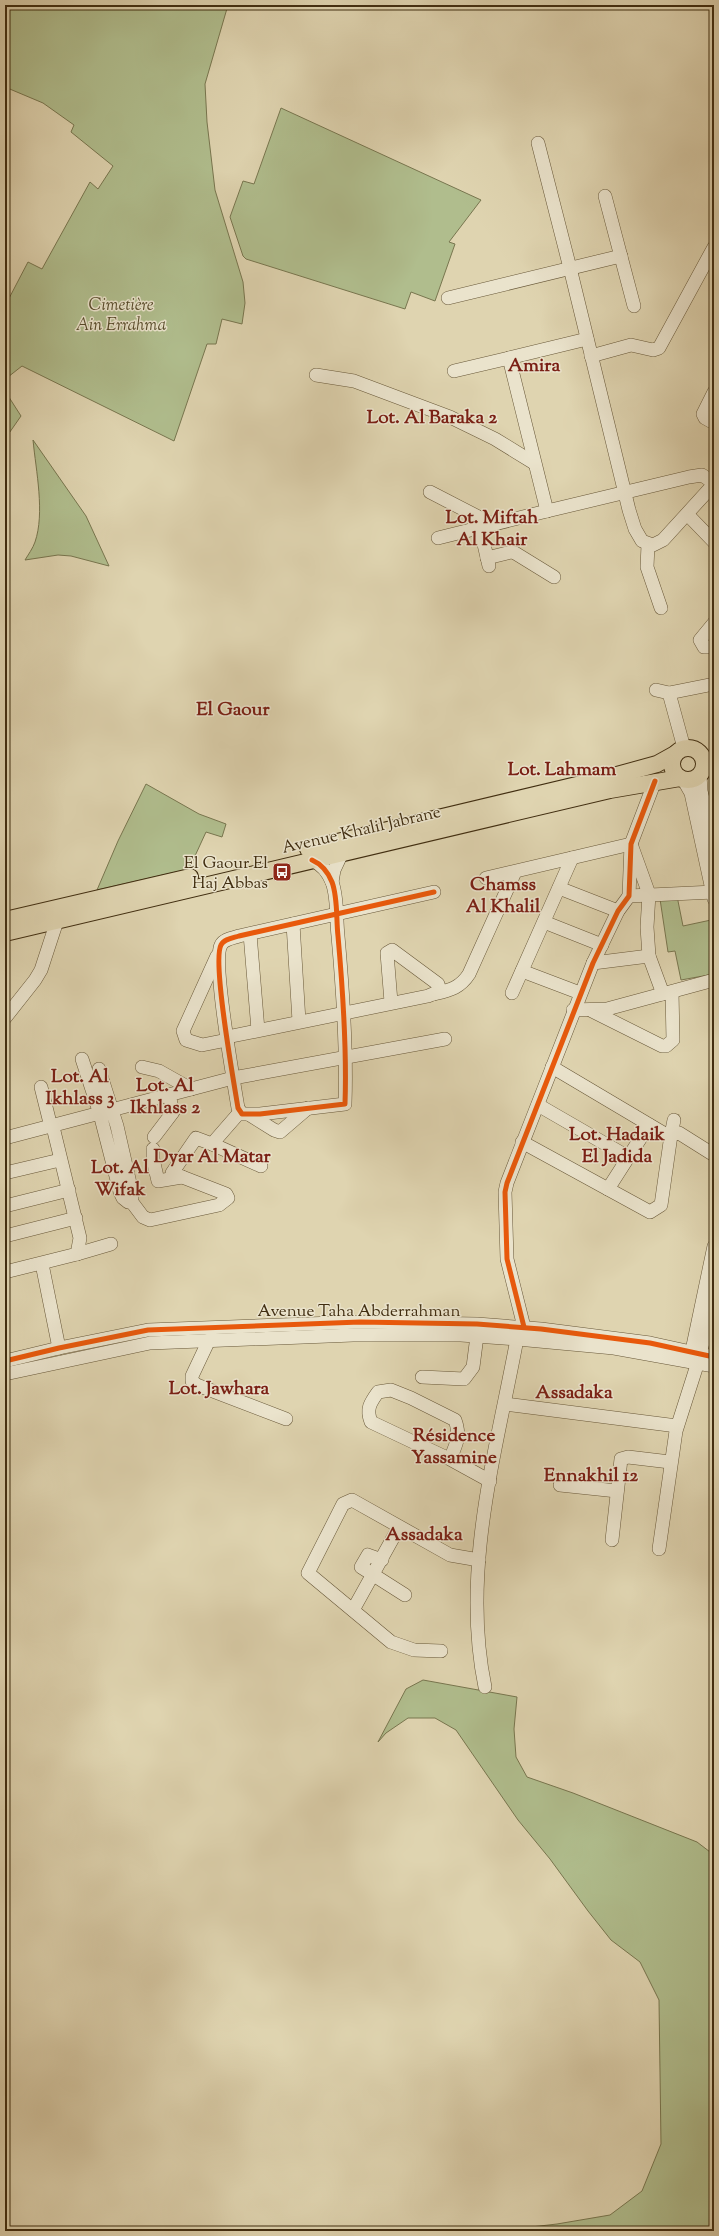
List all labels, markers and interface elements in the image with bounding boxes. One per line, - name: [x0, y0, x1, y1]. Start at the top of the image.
- park label: Cimetière Ain Errahma: [76, 294, 166, 338]
- district label: Amira: [508, 353, 560, 380]
- district label: Lot. Al Baraka 2: [367, 405, 497, 432]
- district label: Lot. Miftah Al Khair: [446, 505, 539, 554]
- district label: El Gaour: [196, 697, 271, 724]
- district label: Lot. Lahmam: [508, 757, 617, 784]
- street label: Avenue Khalil Jabrane: [280, 801, 443, 861]
- place label: El Gaour El Haj Abbas: [184, 852, 268, 896]
- bus stop icon: El Gaour El Haj Abbas: [271, 861, 293, 883]
- district label: Chamss Al Khalil: [466, 872, 541, 921]
- district label: Lot. Al Ikhlass 3: [46, 1064, 115, 1113]
- district label: Lot. Al Ikhlass 2: [130, 1073, 200, 1122]
- district label: Lot. Hadaik El Jadida: [569, 1122, 666, 1171]
- district label: Dyar Al Matar: [153, 1144, 271, 1171]
- district label: Lot. Al Wifak: [91, 1155, 150, 1204]
- street label: Avenue Taha Abderrahman: [258, 1300, 460, 1324]
- district label: Lot. Jawhara: [169, 1376, 270, 1403]
- district label: Assadaka: [535, 1380, 613, 1407]
- district label: Résidence Yassamine: [411, 1423, 497, 1472]
- district label: Ennakhil 12: [544, 1463, 638, 1490]
- district label: Assadaka: [385, 1522, 463, 1549]

